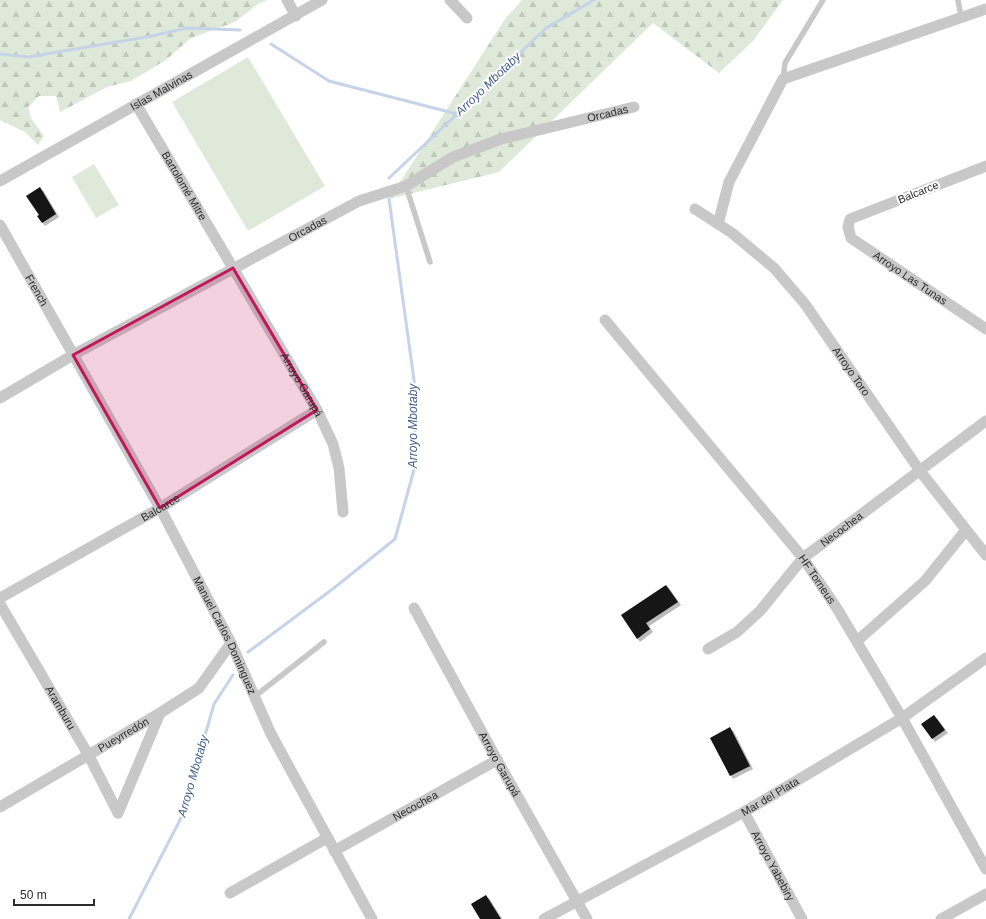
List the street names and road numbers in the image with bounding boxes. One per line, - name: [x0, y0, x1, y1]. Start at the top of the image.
- street label: Islas Malvinas: [128, 68, 195, 113]
- street label: Orcadas: [586, 103, 630, 124]
- street label: Bartolomé Mitre: [159, 149, 209, 222]
- street label: Balcarce: [896, 178, 940, 206]
- street label: Orcadas: [286, 213, 329, 244]
- street label: Arroyo Las Tunas: [871, 249, 950, 307]
- street label: French: [23, 272, 51, 308]
- street label: Arroyo Toro: [830, 345, 872, 398]
- street label: Arroyo Garupá: [278, 350, 326, 419]
- street label: Balcarce: [139, 491, 182, 524]
- street label: Necochea: [818, 509, 866, 549]
- street label: HF Torneus: [796, 552, 838, 606]
- street label: Manuel Carlos Dominguez: [191, 574, 259, 696]
- street label: Aramburu: [43, 684, 78, 731]
- street label: Pueyrredón: [96, 715, 151, 754]
- street label: Arroyo Garupá: [477, 730, 523, 799]
- street label: Mar del Plata: [739, 774, 802, 818]
- street label: Necochea: [391, 788, 441, 823]
- street label: Arroyo Yabebiry: [749, 829, 797, 903]

